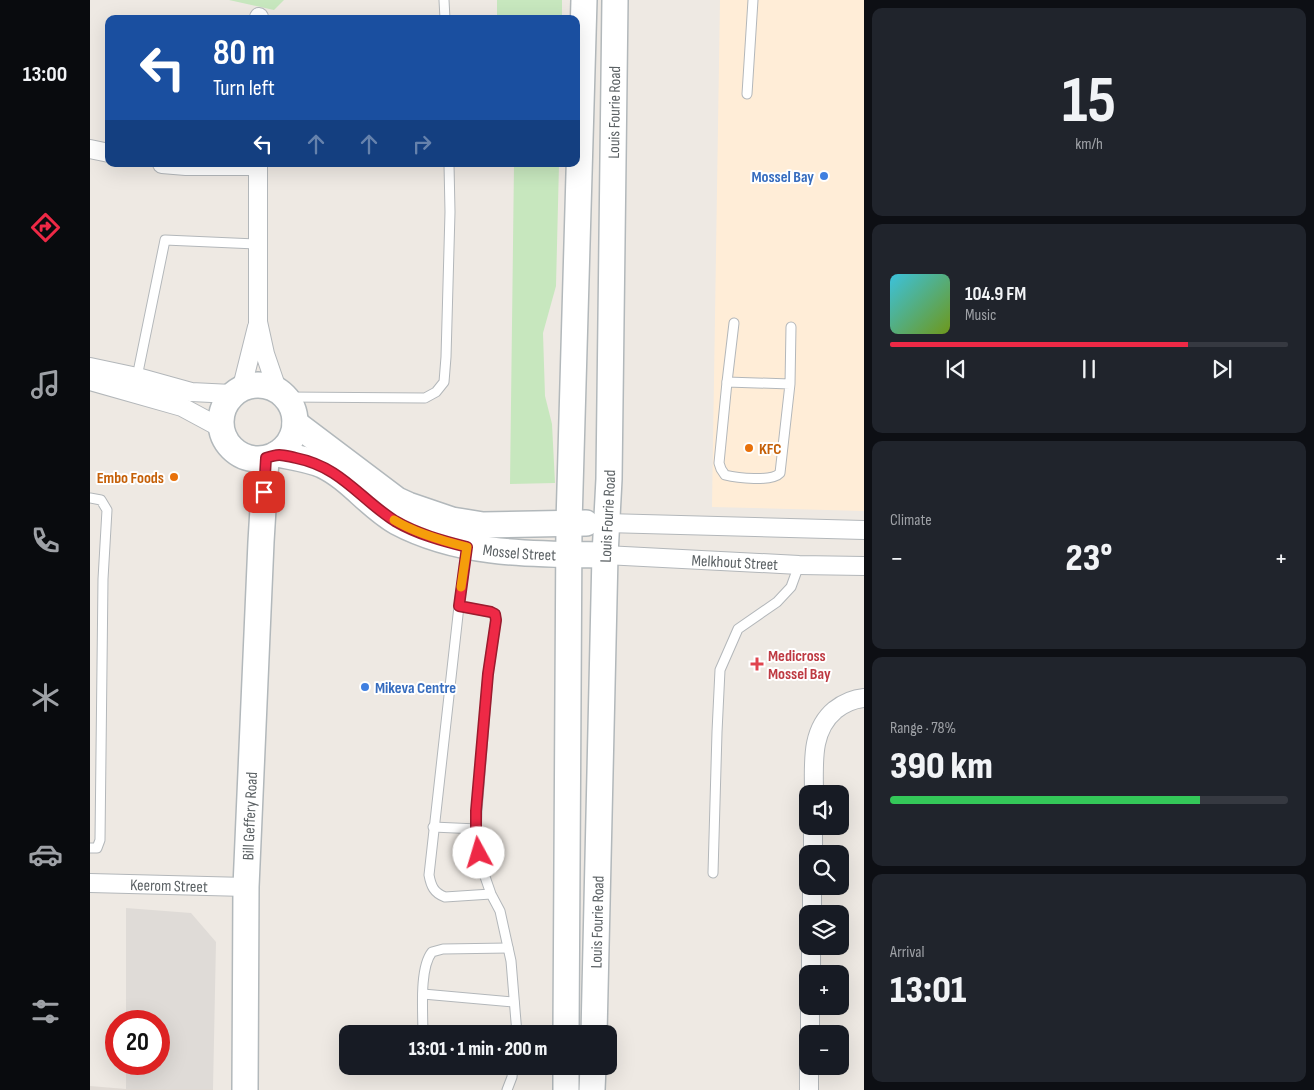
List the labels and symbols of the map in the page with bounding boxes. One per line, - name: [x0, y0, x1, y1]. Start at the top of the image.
- street label: Louis Fourie Road: [605, 66, 625, 159]
- place label: Mossel Bay: [751, 168, 814, 187]
- marker: Mossel Bay: [818, 170, 830, 182]
- place label: KFC: [759, 440, 782, 459]
- marker: KFC: [743, 442, 755, 454]
- place label: Embo Foods: [97, 469, 164, 488]
- street label: Louis Fourie Road: [597, 470, 620, 563]
- marker: Embo Foods: [168, 471, 180, 483]
- pin: [243, 471, 285, 513]
- street label: Mossel Street: [481, 541, 556, 565]
- street label: Melkhout Street: [691, 551, 779, 575]
- place label: Medicross Mossel Bay: [768, 647, 831, 684]
- marker: Medicross Mossel Bay: [750, 657, 764, 671]
- place label: Mikeva Centre: [375, 679, 456, 698]
- marker: Mikeva Centre: [359, 681, 371, 693]
- street label: Bill Geffery Road: [239, 771, 262, 861]
- position arrow: [452, 826, 504, 878]
- street label: Louis Fourie Road: [588, 875, 609, 969]
- street label: Keerom Street: [130, 876, 208, 897]
- speed limit sign: 20: [105, 1010, 170, 1075]

